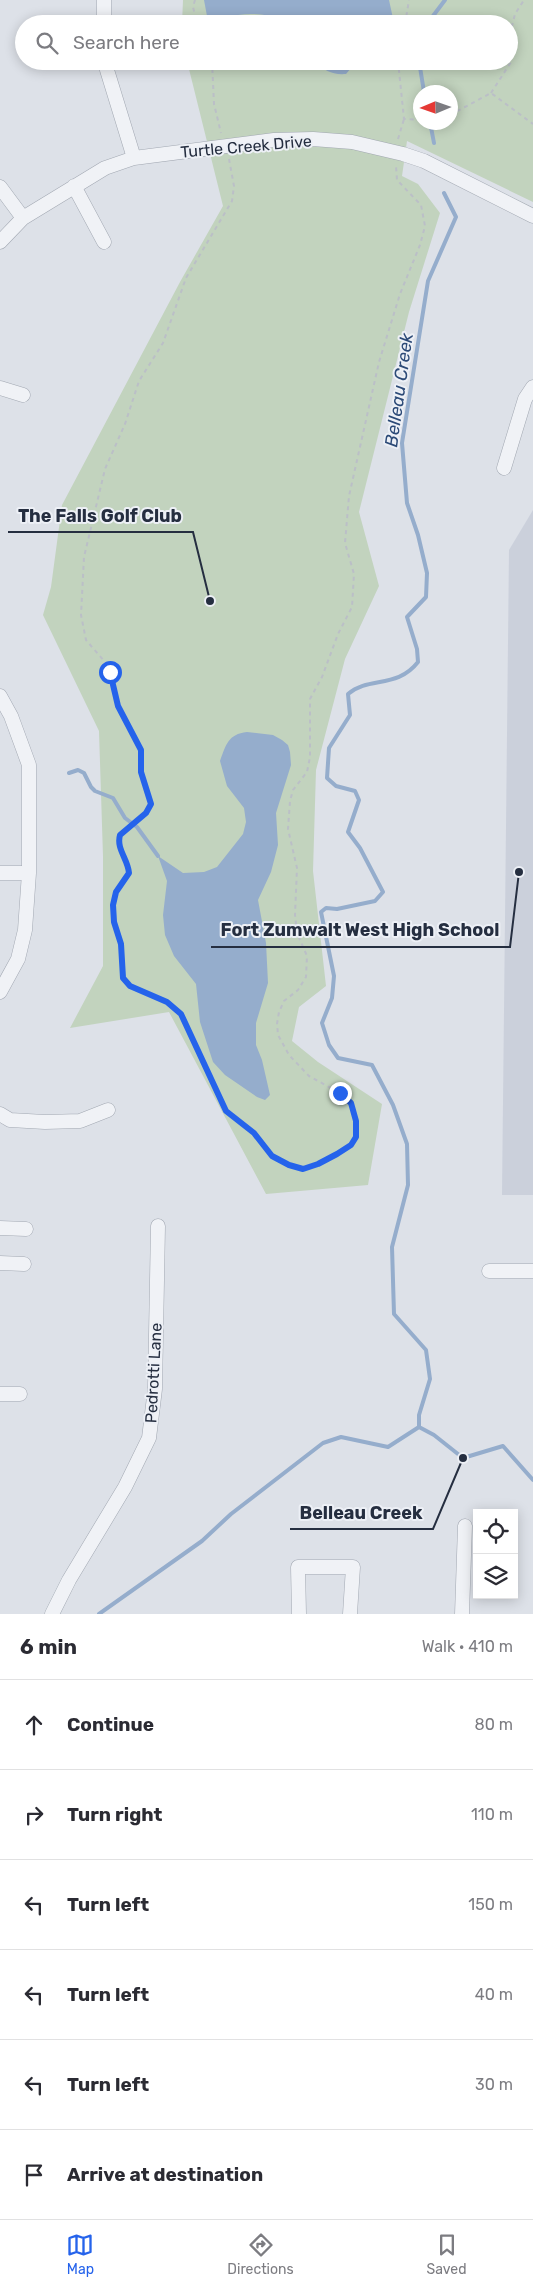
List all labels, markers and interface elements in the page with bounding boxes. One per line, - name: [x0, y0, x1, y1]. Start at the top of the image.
- search box: [15, 15, 518, 70]
- icon: search: [33, 29, 61, 57]
- text: Search here: [73, 31, 180, 54]
- north arrow: [413, 85, 458, 130]
- street label: Turtle Creek Drive: [180, 131, 313, 162]
- water label: Belleau Creek: [380, 331, 418, 448]
- callout: The Falls Golf Club: [8, 499, 193, 532]
- text: The Falls Golf Club: [18, 505, 182, 527]
- route start: [99, 661, 122, 684]
- callout: Fort Zumwalt West High School: [211, 914, 510, 947]
- text: Fort Zumwalt West High School: [221, 919, 499, 941]
- route end: [329, 1082, 352, 1105]
- street label: Pedrotti Lane: [141, 1322, 166, 1424]
- callout: Belleau Creek: [290, 1496, 433, 1529]
- text: Belleau Creek: [300, 1502, 423, 1524]
- map controls: [473, 1509, 518, 1599]
- button: locate: [473, 1509, 518, 1554]
- button: layers: [473, 1554, 518, 1599]
- text: 6 min: [20, 1634, 77, 1659]
- text: Walk · 410 m: [422, 1637, 513, 1656]
- icon: ahead: [20, 1711, 48, 1739]
- text: Continue: [67, 1713, 154, 1736]
- text: 80 m: [475, 1715, 513, 1734]
- icon: right: [20, 1801, 48, 1829]
- text: Turn right: [67, 1803, 162, 1826]
- text: 110 m: [471, 1805, 513, 1824]
- icon: left: [20, 1891, 48, 1919]
- text: Turn left: [67, 1893, 149, 1916]
- text: 150 m: [468, 1895, 513, 1914]
- icon: left: [20, 1981, 48, 2009]
- text: Turn left: [67, 1983, 149, 2006]
- text: 40 m: [475, 1985, 513, 2004]
- icon: left: [20, 2071, 48, 2099]
- text: Turn left: [67, 2073, 149, 2096]
- text: 30 m: [475, 2075, 513, 2094]
- icon: arrive: [20, 2161, 48, 2189]
- text: Arrive at destination: [67, 2163, 263, 2186]
- tab: Map: [66, 2231, 94, 2278]
- tab: Directions: [227, 2231, 294, 2278]
- tab: Saved: [427, 2231, 467, 2278]

